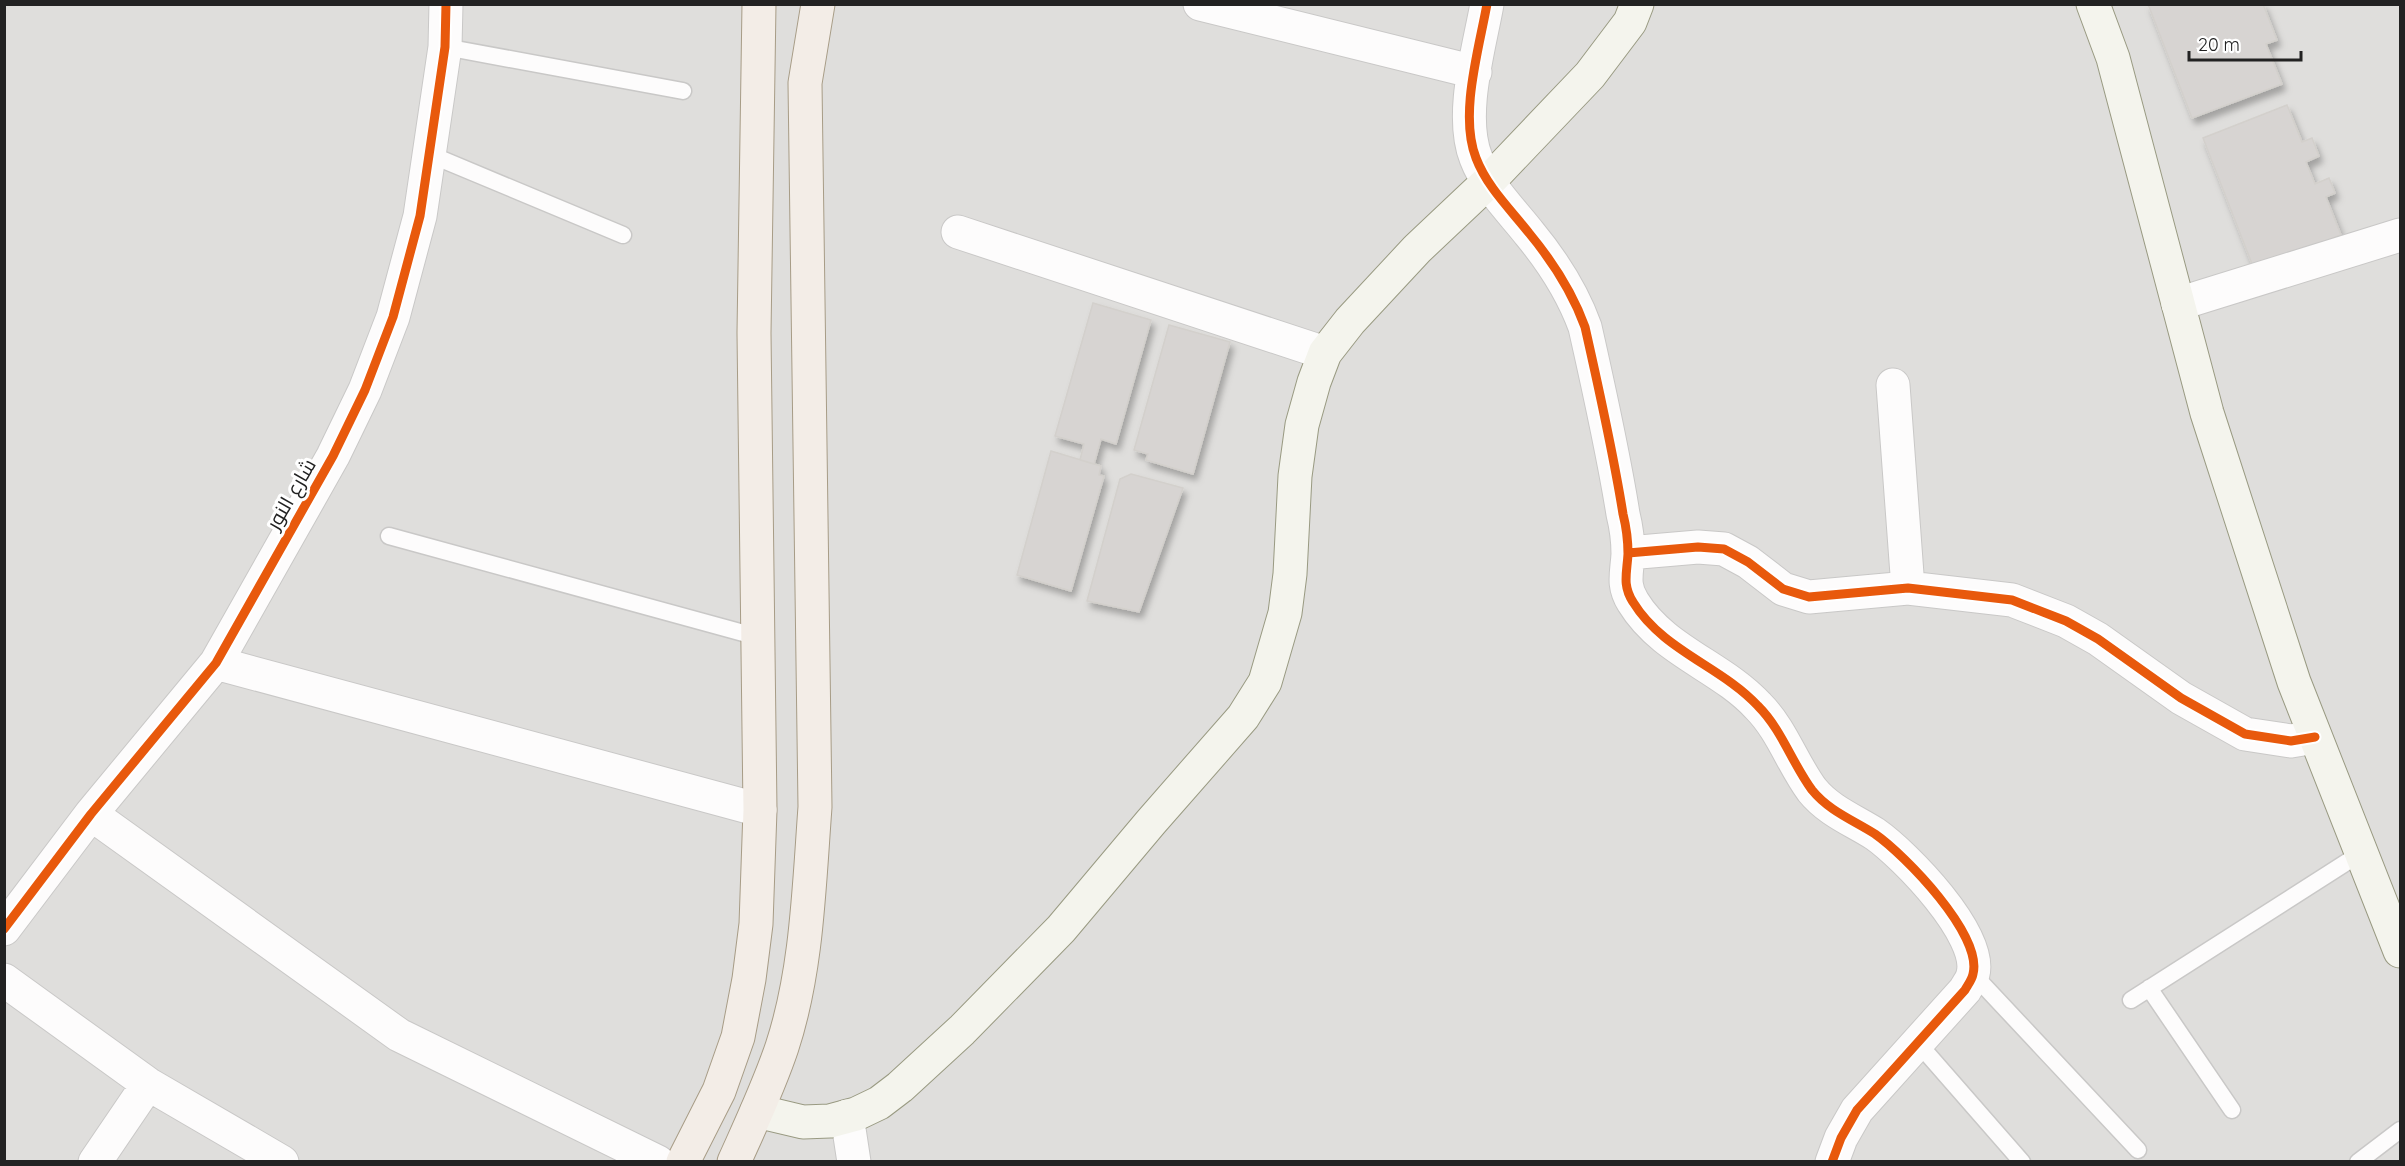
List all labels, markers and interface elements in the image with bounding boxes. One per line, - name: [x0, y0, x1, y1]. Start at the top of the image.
- scale bar: [2189, 24, 2302, 62]
- text: 20 m: [2198, 33, 2240, 56]
- street label: شارع النور: [260, 454, 323, 536]

